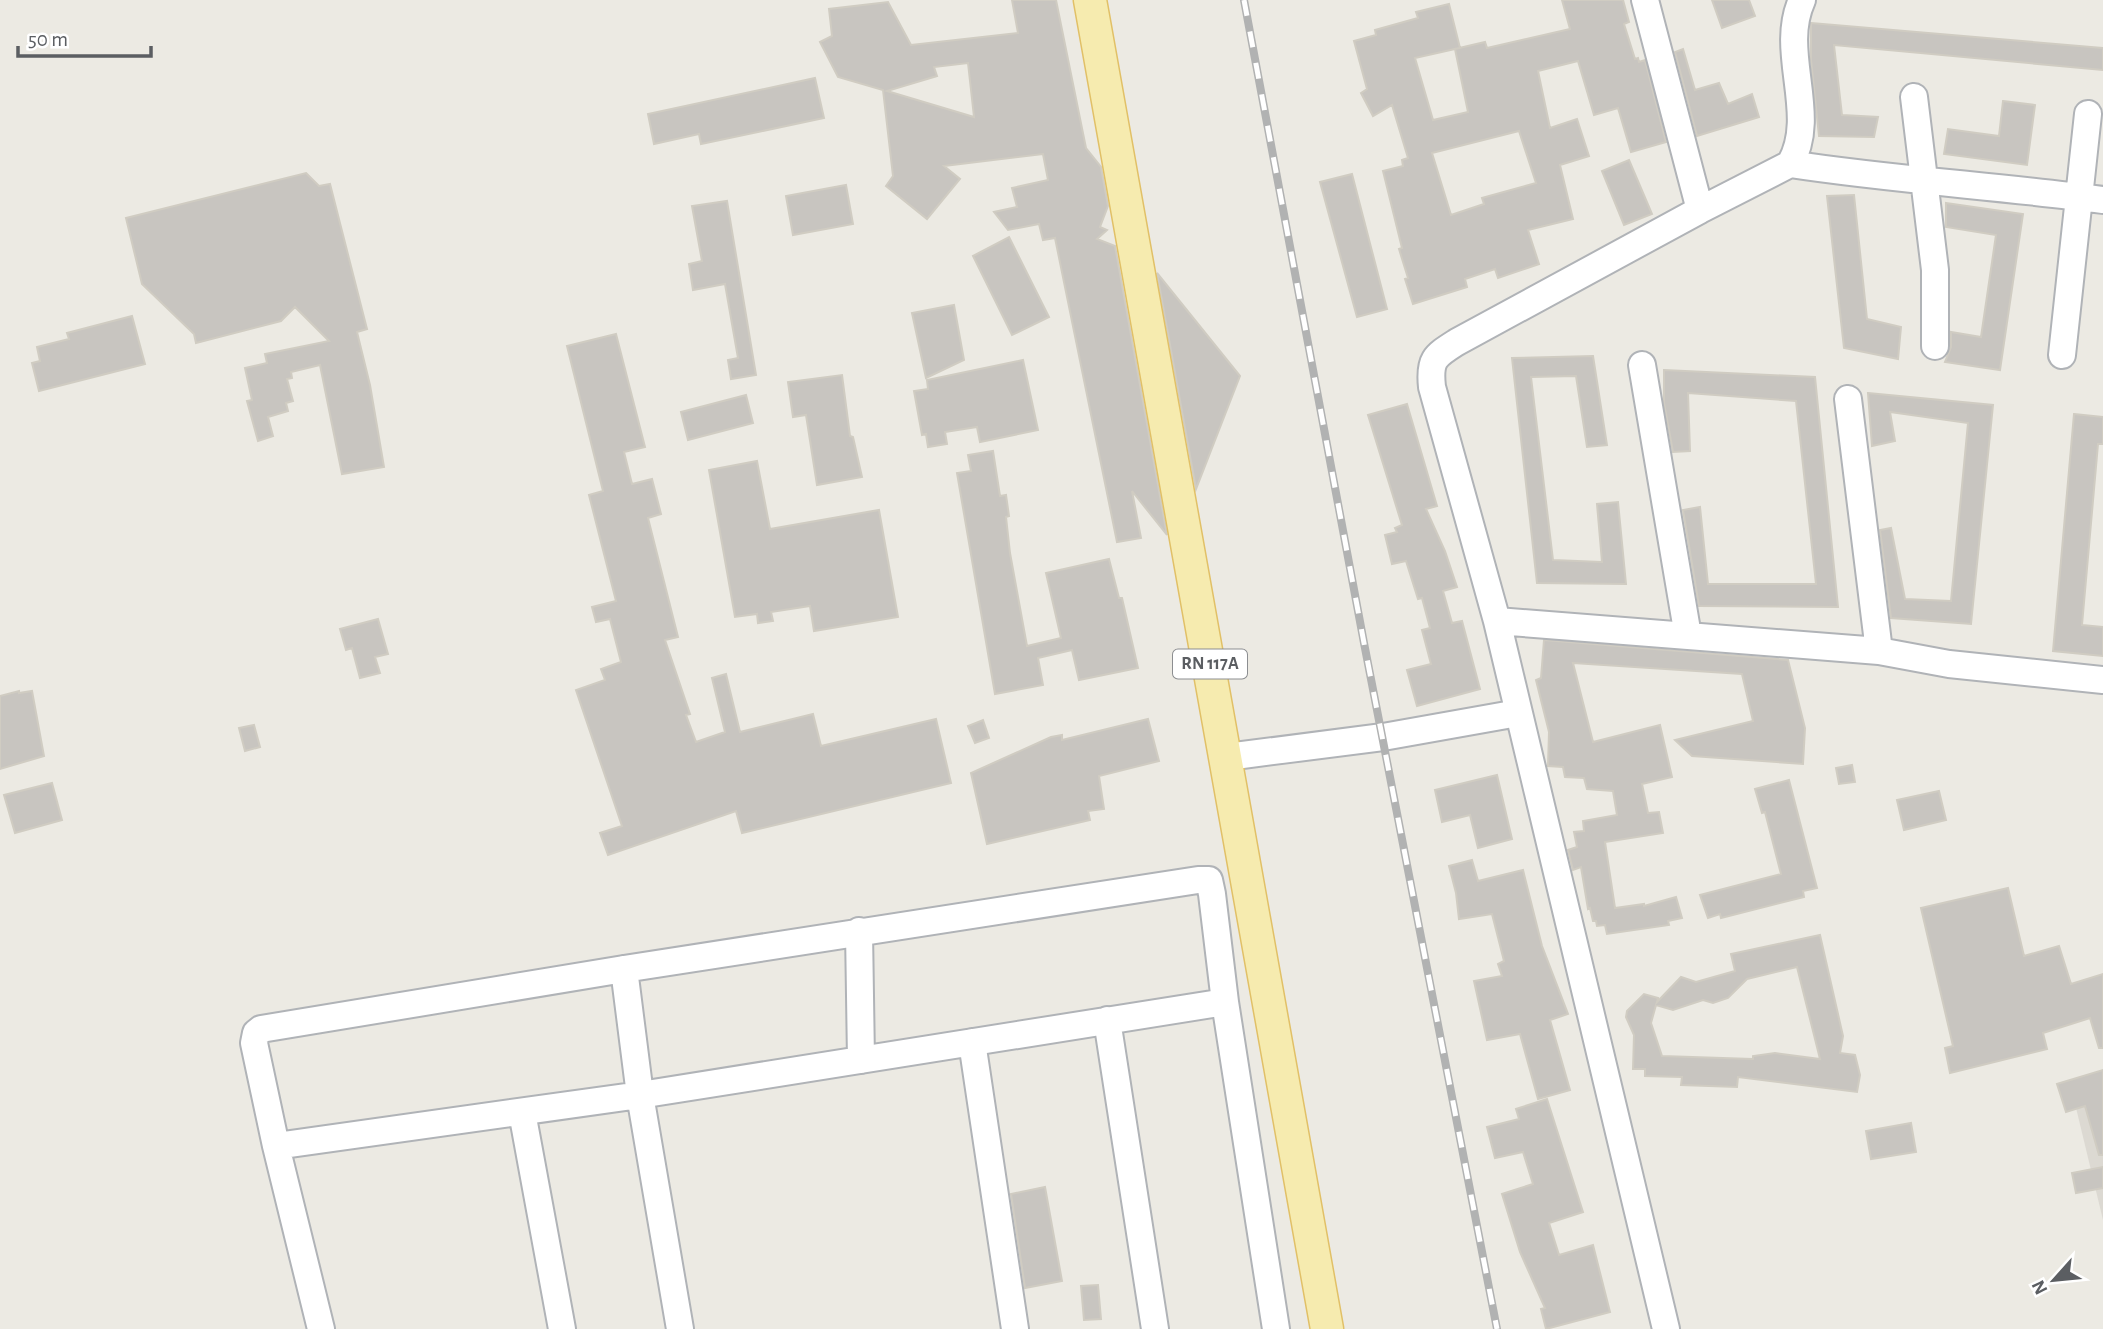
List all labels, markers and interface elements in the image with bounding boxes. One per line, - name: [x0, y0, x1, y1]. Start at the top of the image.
- scale bar: [18, 14, 150, 58]
- text: 50 m: [28, 29, 68, 50]
- road number: RN 117A: [1173, 650, 1247, 678]
- north arrow: [2019, 1245, 2089, 1315]
- text: N: [2029, 1277, 2052, 1297]

